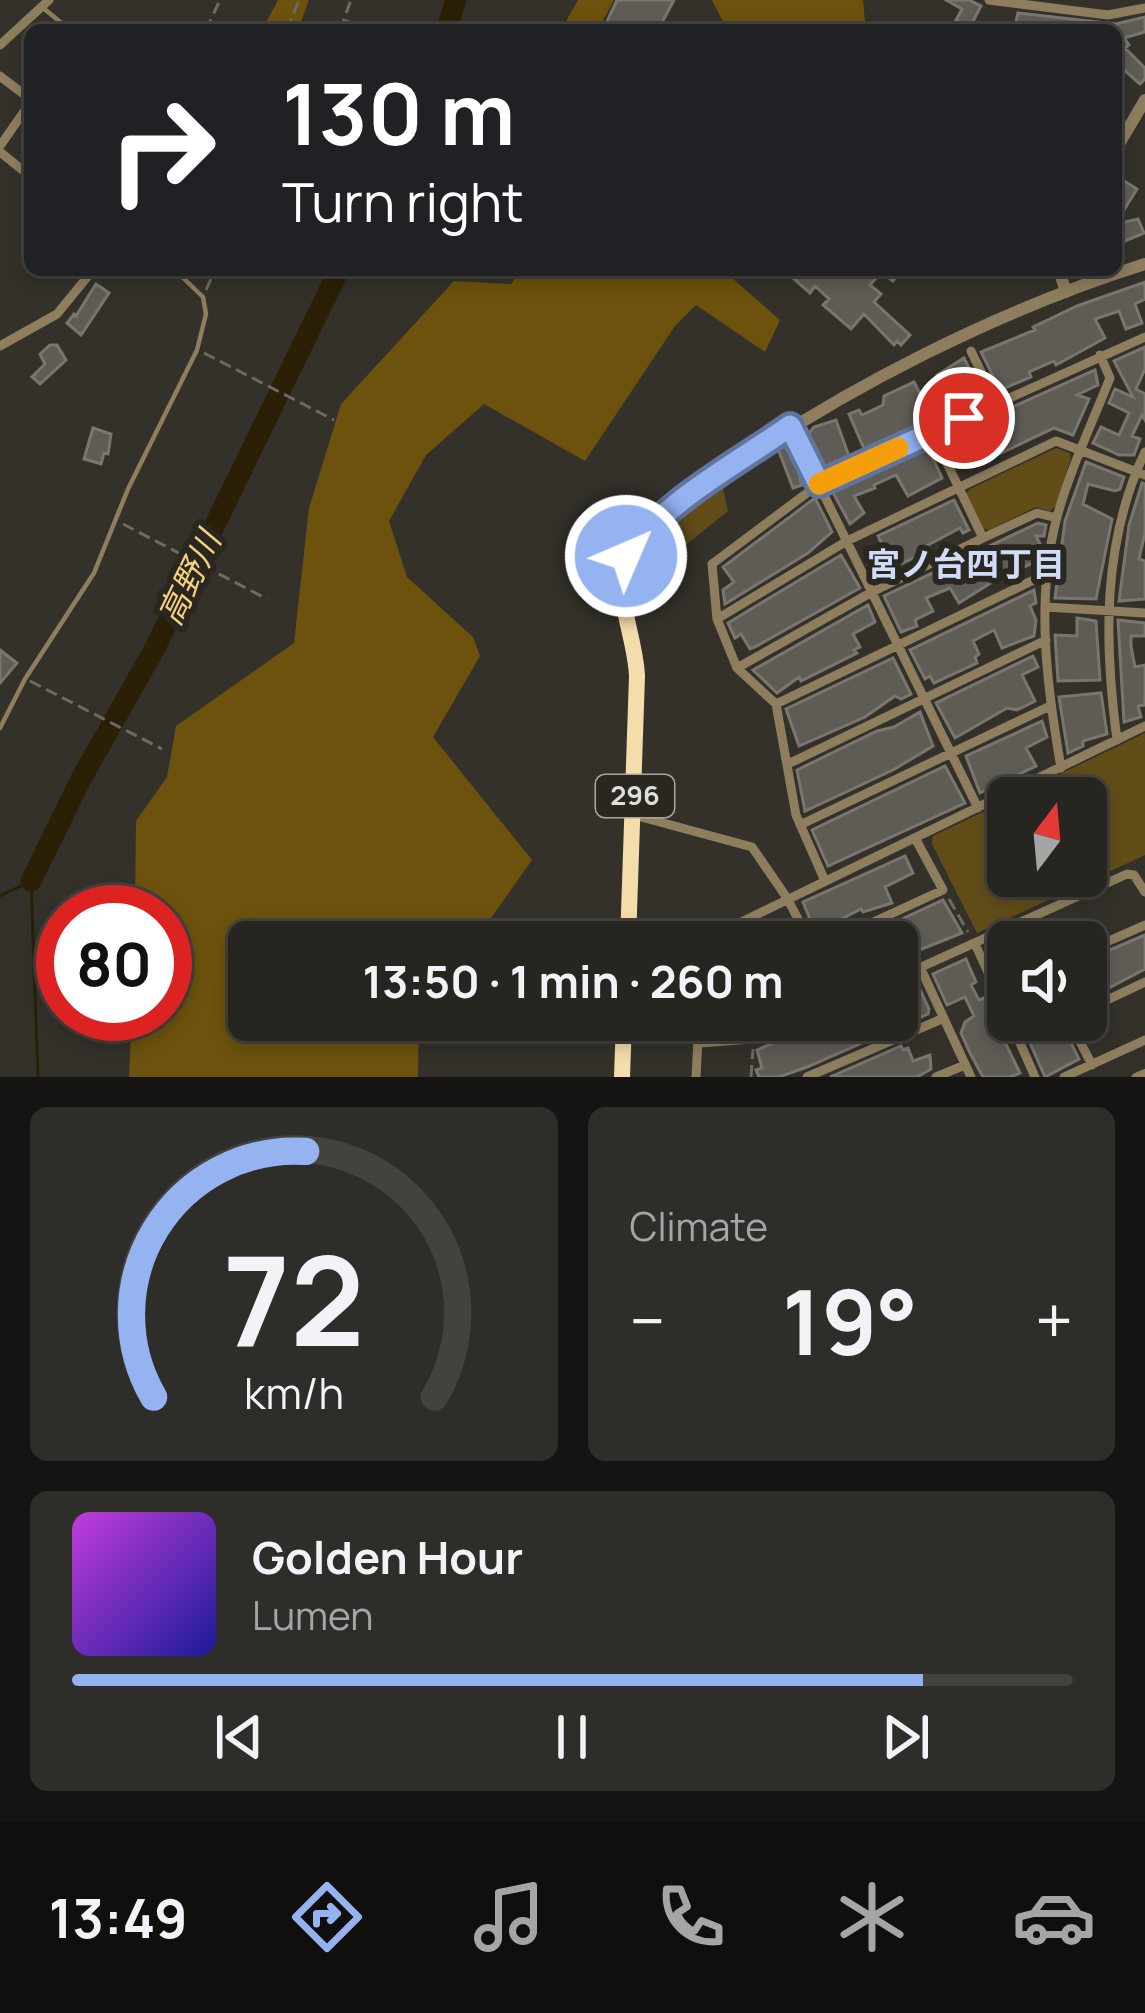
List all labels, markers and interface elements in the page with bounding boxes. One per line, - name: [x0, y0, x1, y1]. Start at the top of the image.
- text: 130 m: [282, 55, 515, 170]
- icon: right: [84, 72, 240, 228]
- text: Turn right: [282, 164, 524, 238]
- pin: [913, 367, 1015, 469]
- icon: arrive: [931, 385, 997, 451]
- position arrow: [563, 493, 689, 619]
- water label: 高野川: [147, 521, 232, 632]
- district label: 宮ノ台四丁目: [867, 541, 1065, 586]
- road number: 296: [596, 775, 674, 817]
- north arrow: [987, 777, 1107, 897]
- map controls: [987, 777, 1107, 1041]
- speed limit sign: 80: [36, 885, 192, 1041]
- button: sound: [987, 921, 1107, 1041]
- text: 13:50 · 1 min · 260 m: [362, 950, 784, 1012]
- text: Climate: [630, 1199, 768, 1253]
- text: 72: [223, 1213, 364, 1383]
- text: 19°: [782, 1259, 918, 1382]
- text: −: [630, 1275, 665, 1365]
- text: +: [1035, 1275, 1073, 1365]
- text: km/h: [244, 1363, 344, 1422]
- text: Golden Hour: [252, 1526, 523, 1588]
- text: Lumen: [252, 1588, 373, 1642]
- icon: previous: [206, 1704, 272, 1770]
- icon: pause: [539, 1704, 605, 1770]
- icon: next: [873, 1704, 939, 1770]
- icon: directions: [285, 1875, 369, 1959]
- icon: music: [467, 1875, 551, 1959]
- icon: phone: [649, 1875, 733, 1959]
- icon: climate: [830, 1875, 914, 1959]
- icon: car: [1012, 1875, 1096, 1959]
- text: 13:49: [49, 1880, 187, 1954]

